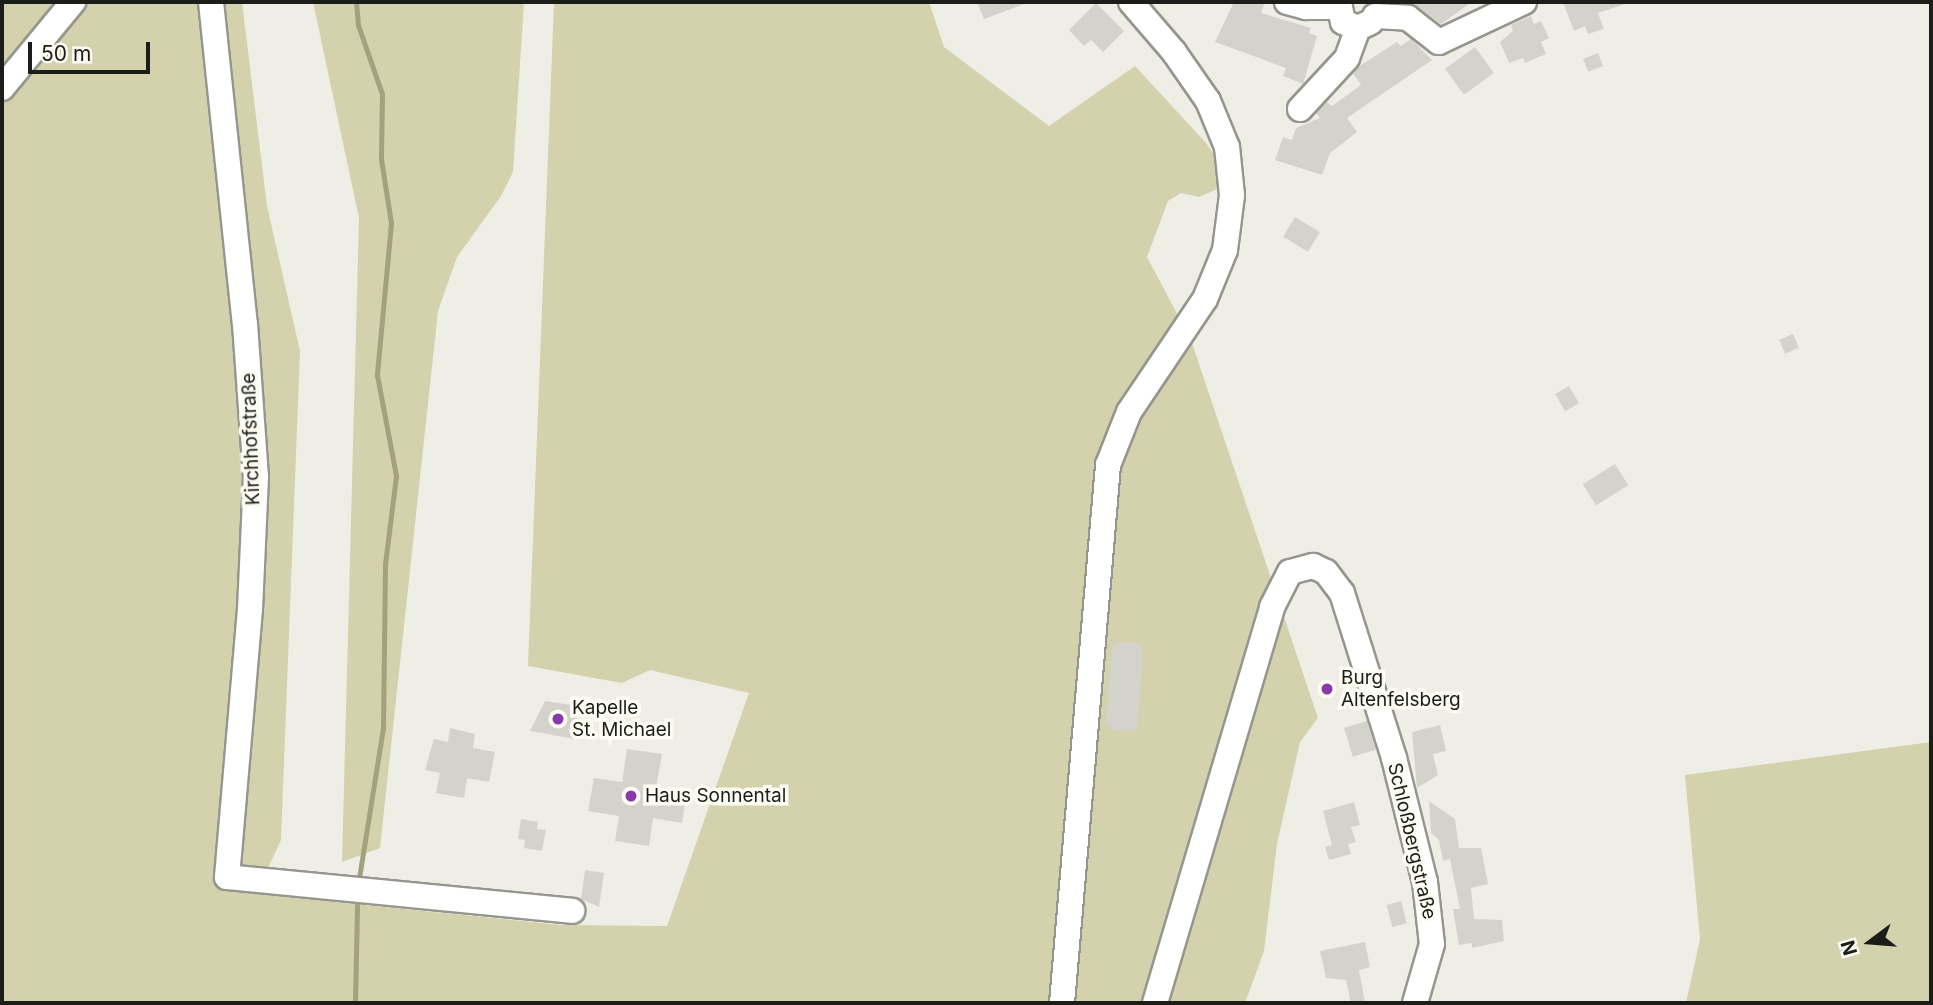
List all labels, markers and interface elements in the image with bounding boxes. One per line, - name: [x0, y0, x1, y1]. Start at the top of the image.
- scale bar: [32, 28, 154, 72]
- text: 50 m: [41, 41, 91, 66]
- street label: Kirchhofstraße: [237, 372, 265, 506]
- place label: Burg Altenfelsberg: [1341, 667, 1461, 711]
- marker: Burg Altenfelsberg: [1319, 681, 1335, 697]
- place label: Kapelle St. Michael: [572, 697, 671, 741]
- marker: Kapelle St. Michael: [550, 711, 566, 727]
- street label: Schloßbergstraße: [1383, 760, 1441, 922]
- place label: Haus Sonnental: [645, 785, 786, 807]
- marker: Haus Sonnental: [623, 788, 639, 804]
- north arrow: [1835, 907, 1905, 977]
- text: N: [1836, 938, 1862, 958]

